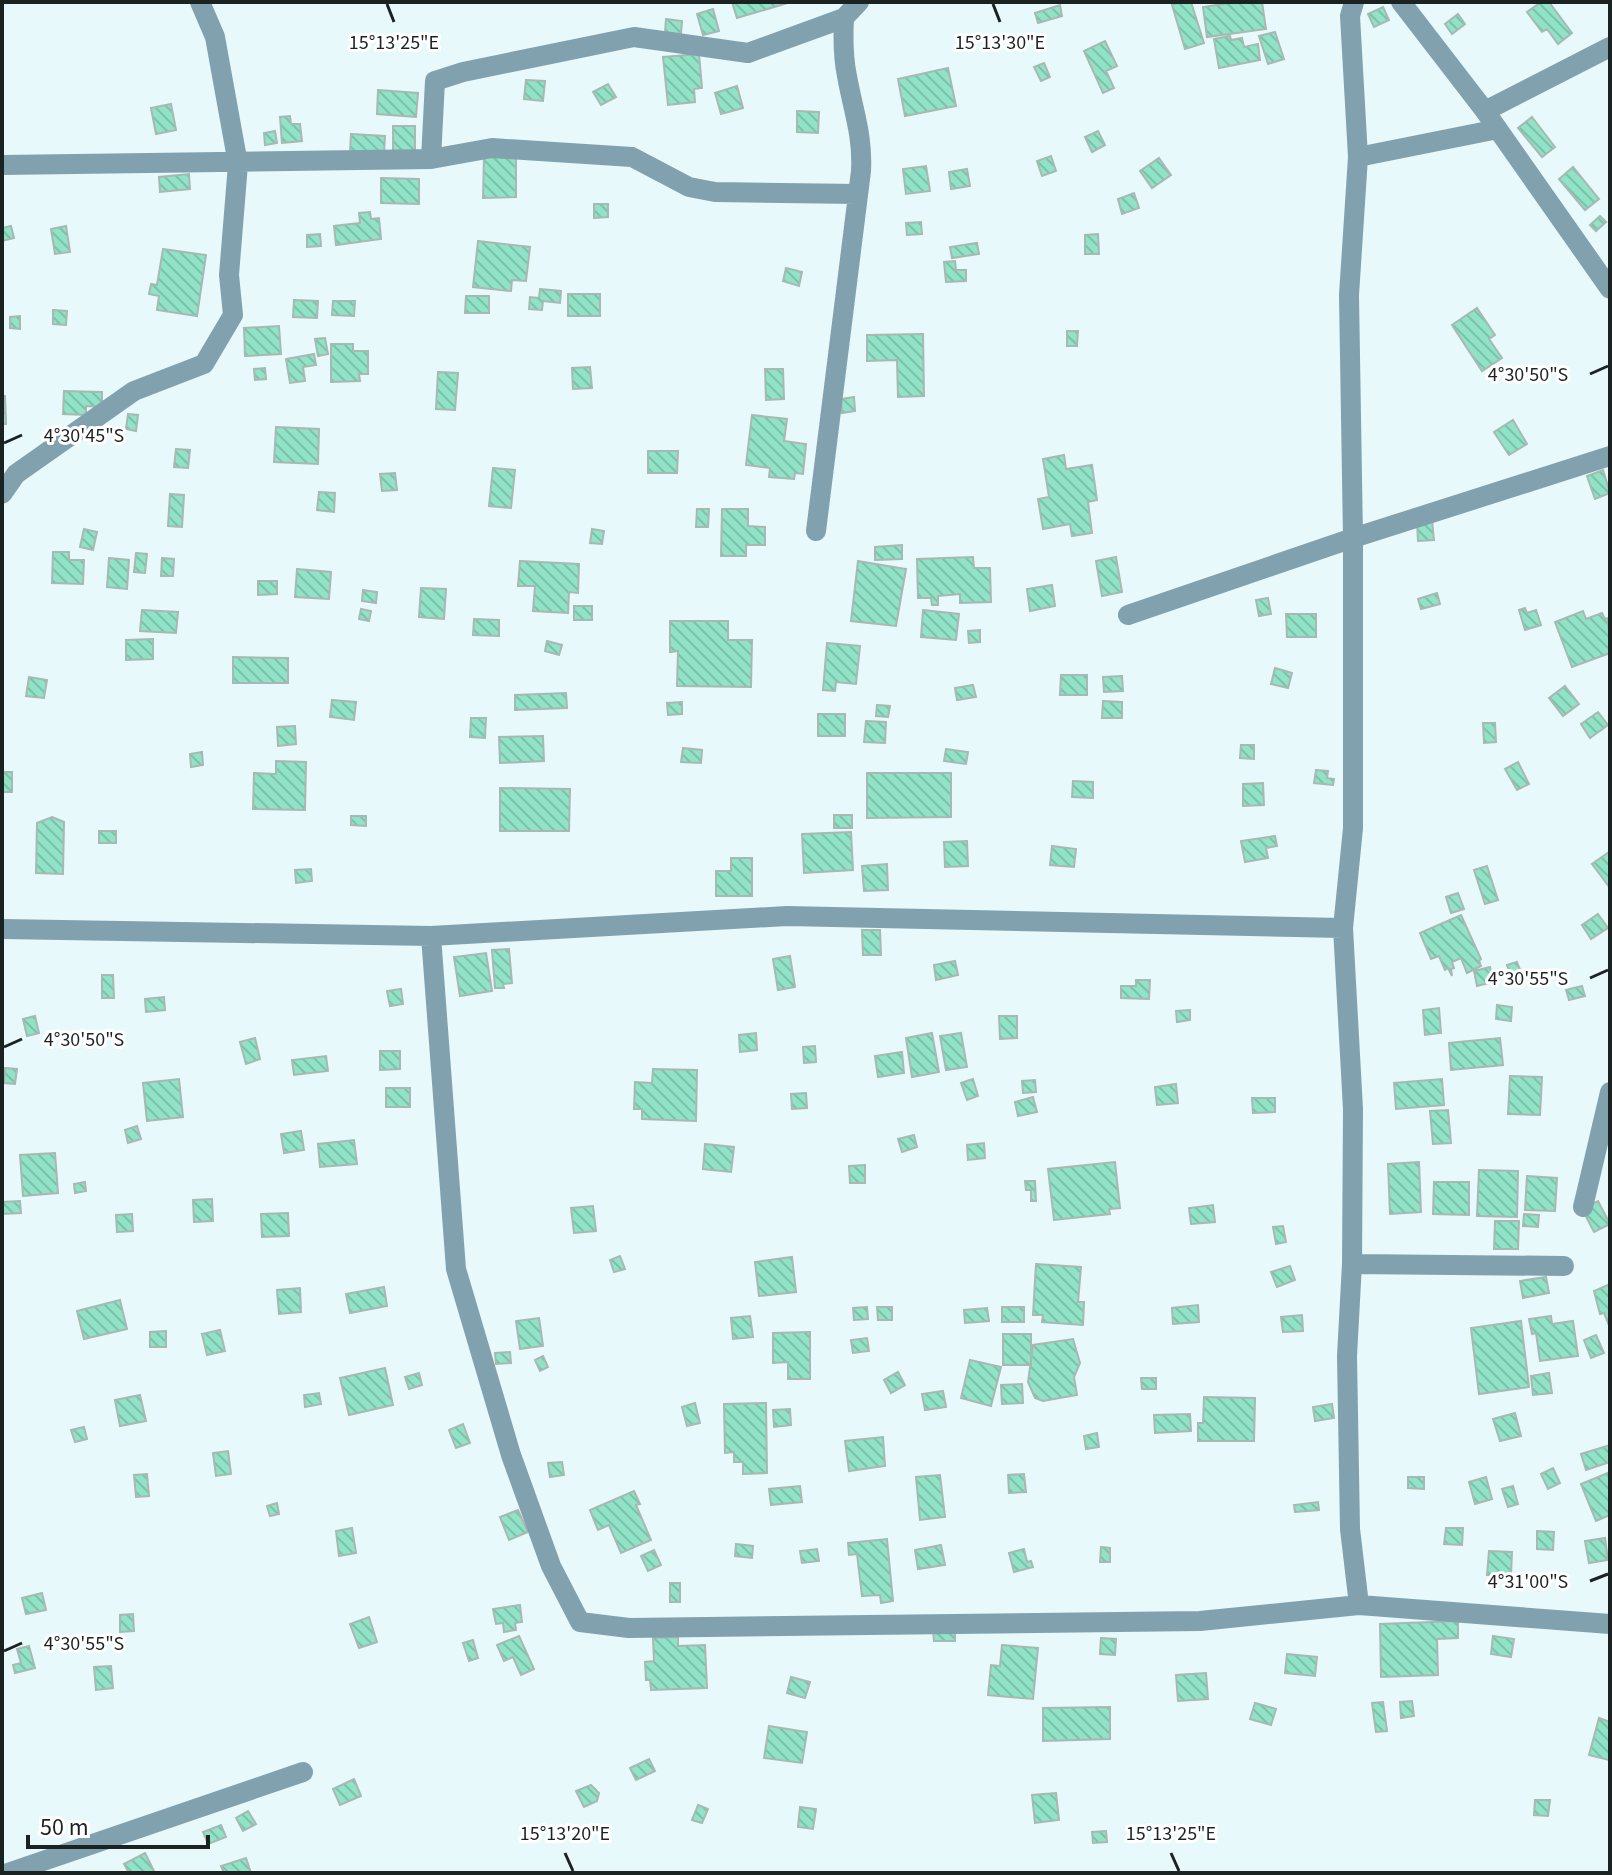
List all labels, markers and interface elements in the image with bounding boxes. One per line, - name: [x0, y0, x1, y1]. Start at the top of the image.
- text: 15°13'25"E: [349, 29, 439, 57]
- text: 15°13'30"E: [955, 29, 1045, 57]
- text: 4°30'50"S: [1488, 361, 1568, 389]
- text: 4°30'45"S: [44, 422, 124, 450]
- text: 4°30'55"S: [1488, 965, 1568, 993]
- text: 4°30'50"S: [44, 1026, 124, 1054]
- text: 4°31'00"S: [1488, 1568, 1568, 1596]
- text: 4°30'55"S: [44, 1630, 124, 1658]
- scale bar: [28, 1799, 208, 1849]
- text: 50 m: [40, 1810, 89, 1845]
- text: 15°13'20"E: [520, 1820, 610, 1848]
- text: 15°13'25"E: [1126, 1820, 1216, 1848]

